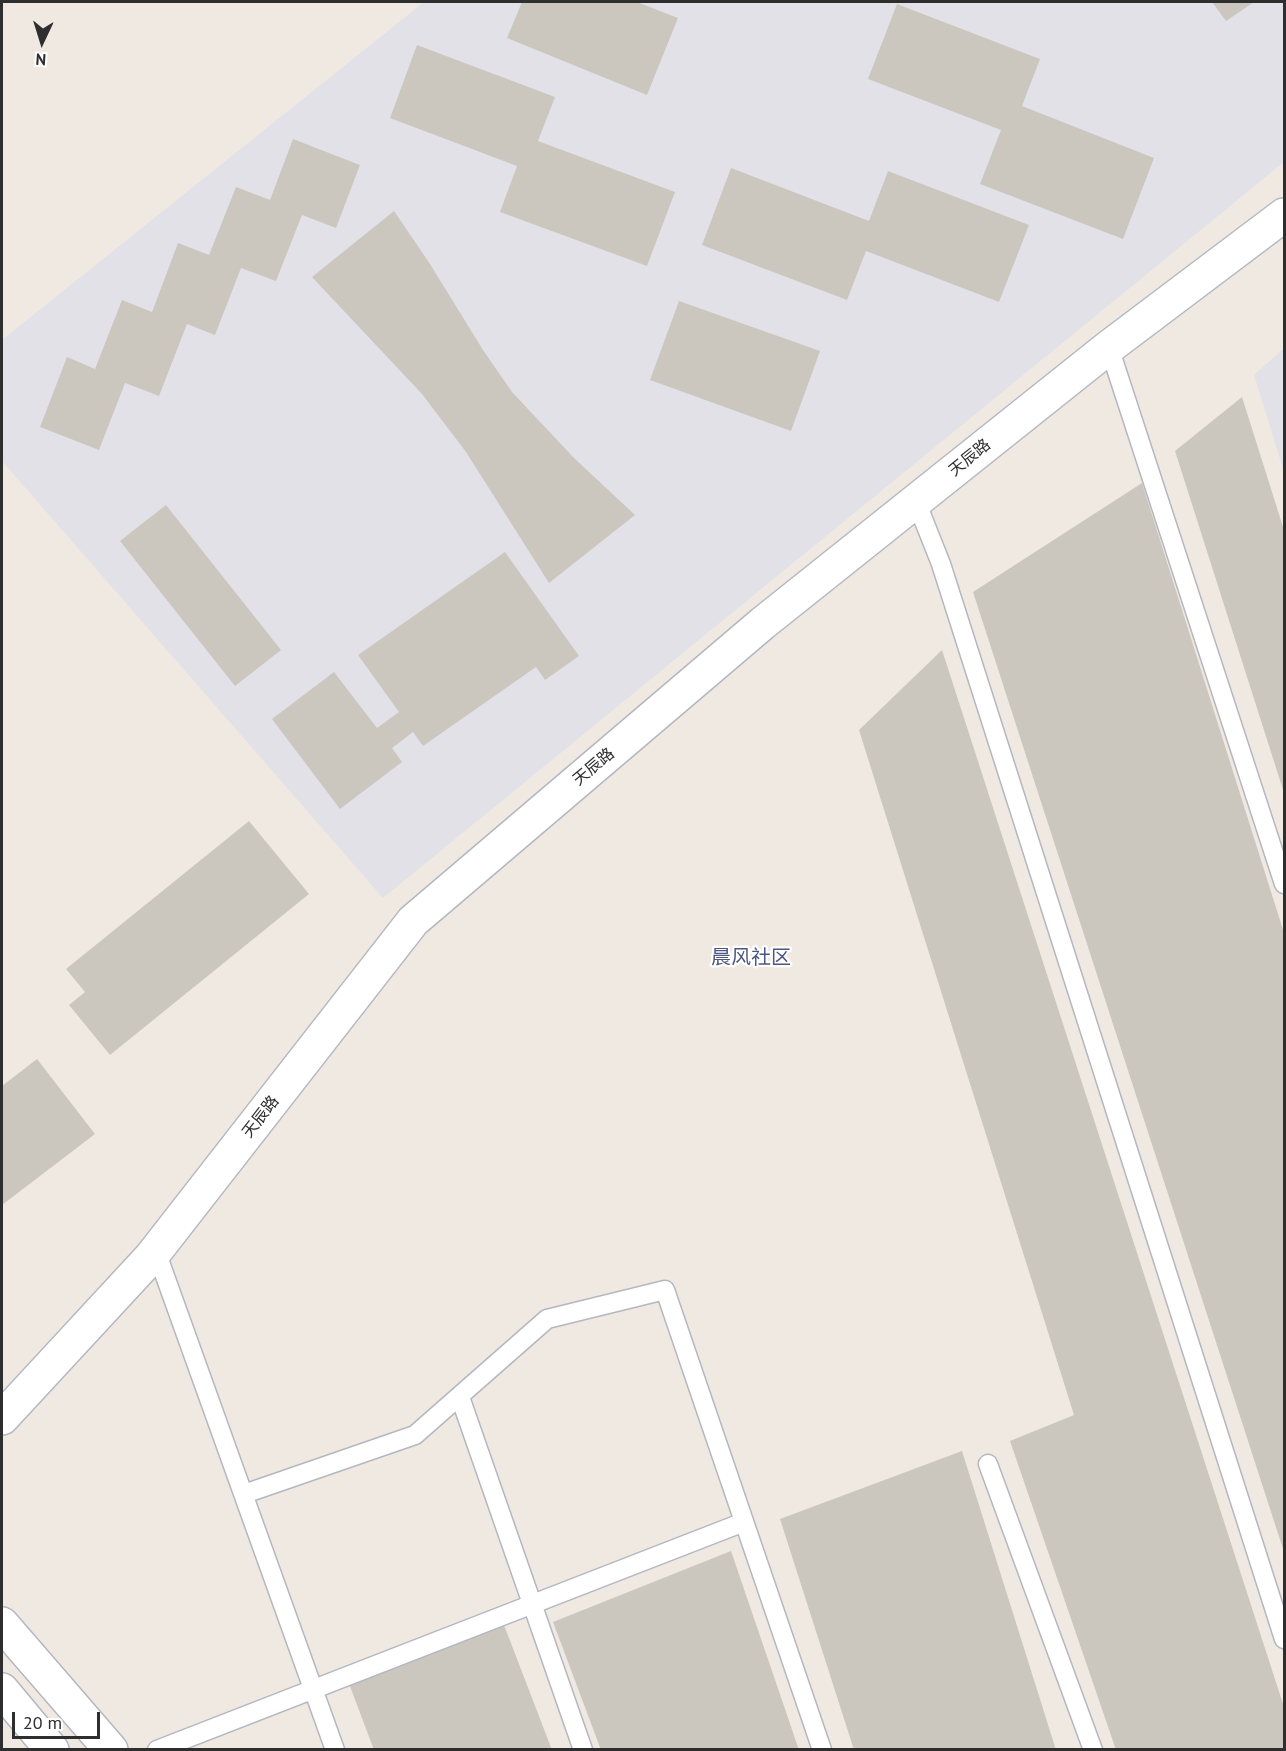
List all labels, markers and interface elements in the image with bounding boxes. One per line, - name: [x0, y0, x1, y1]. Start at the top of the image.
- north arrow: [12, 12, 72, 72]
- text: N: [35, 50, 47, 70]
- street label: 天辰路: [945, 435, 995, 481]
- street label: 天辰路: [569, 744, 619, 790]
- district label: 晨风社区: [711, 946, 791, 970]
- street label: 天辰路: [239, 1092, 283, 1142]
- scale bar: [15, 1700, 104, 1738]
- text: 20 m: [23, 1711, 62, 1734]

